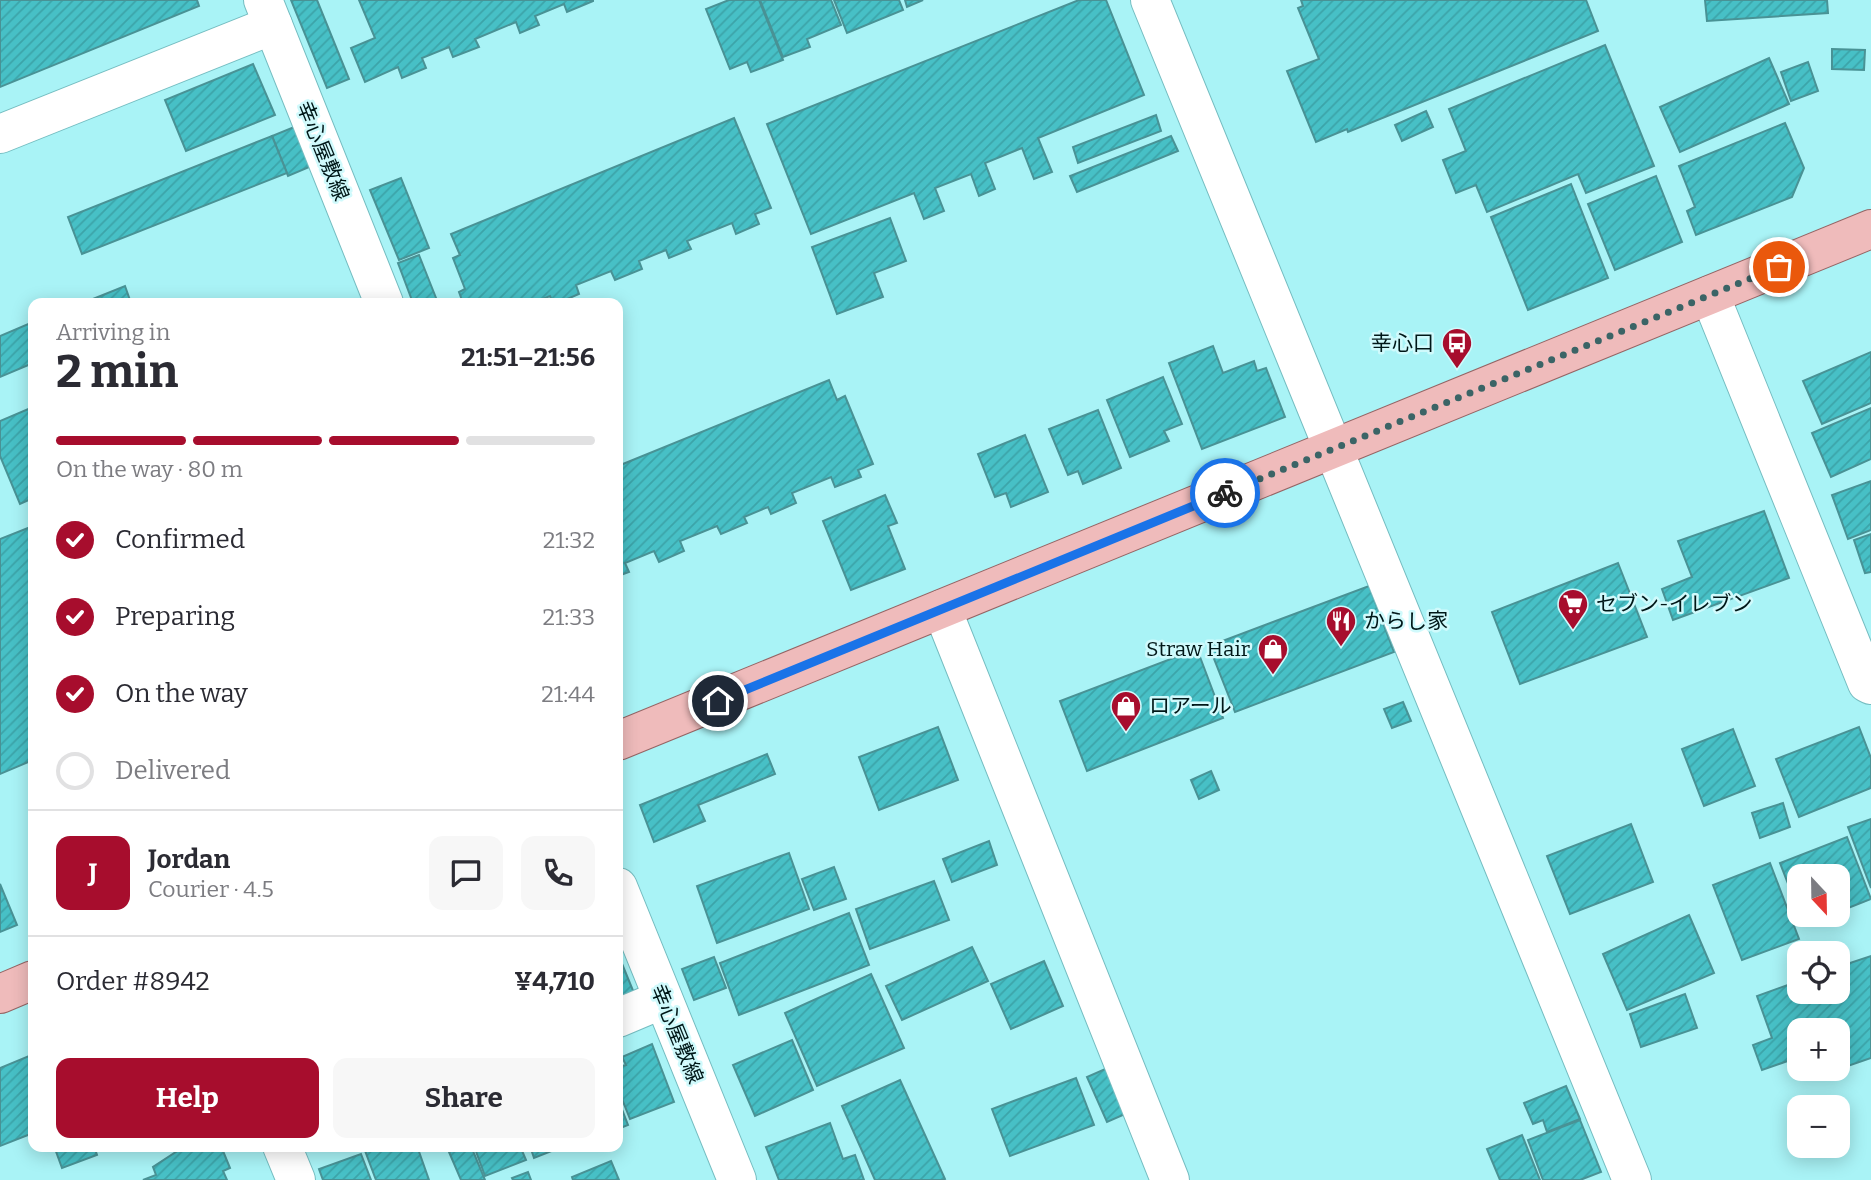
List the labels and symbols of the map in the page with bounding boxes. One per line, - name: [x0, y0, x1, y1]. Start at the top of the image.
- street label: 幸心屋敷線: [291, 97, 355, 205]
- pin: [1749, 237, 1809, 297]
- bus stop icon: 幸心口: [1440, 326, 1474, 370]
- place label: 幸心口: [1371, 330, 1434, 356]
- courier: [1190, 458, 1260, 528]
- supermarket icon: セブン-イレブン: [1556, 587, 1590, 631]
- place label: セブン-イレブン: [1596, 591, 1753, 617]
- restaurant icon: からし家: [1324, 604, 1358, 648]
- place label: からし家: [1364, 608, 1448, 634]
- shop icon: Straw Hair: [1256, 632, 1290, 676]
- place label: Straw Hair: [1146, 636, 1250, 662]
- pin: [688, 671, 748, 731]
- shop icon: ロアール: [1109, 689, 1143, 733]
- place label: ロアール: [1149, 693, 1232, 719]
- north arrow: [1787, 864, 1850, 928]
- street label: 幸心屋敷線: [645, 980, 709, 1088]

